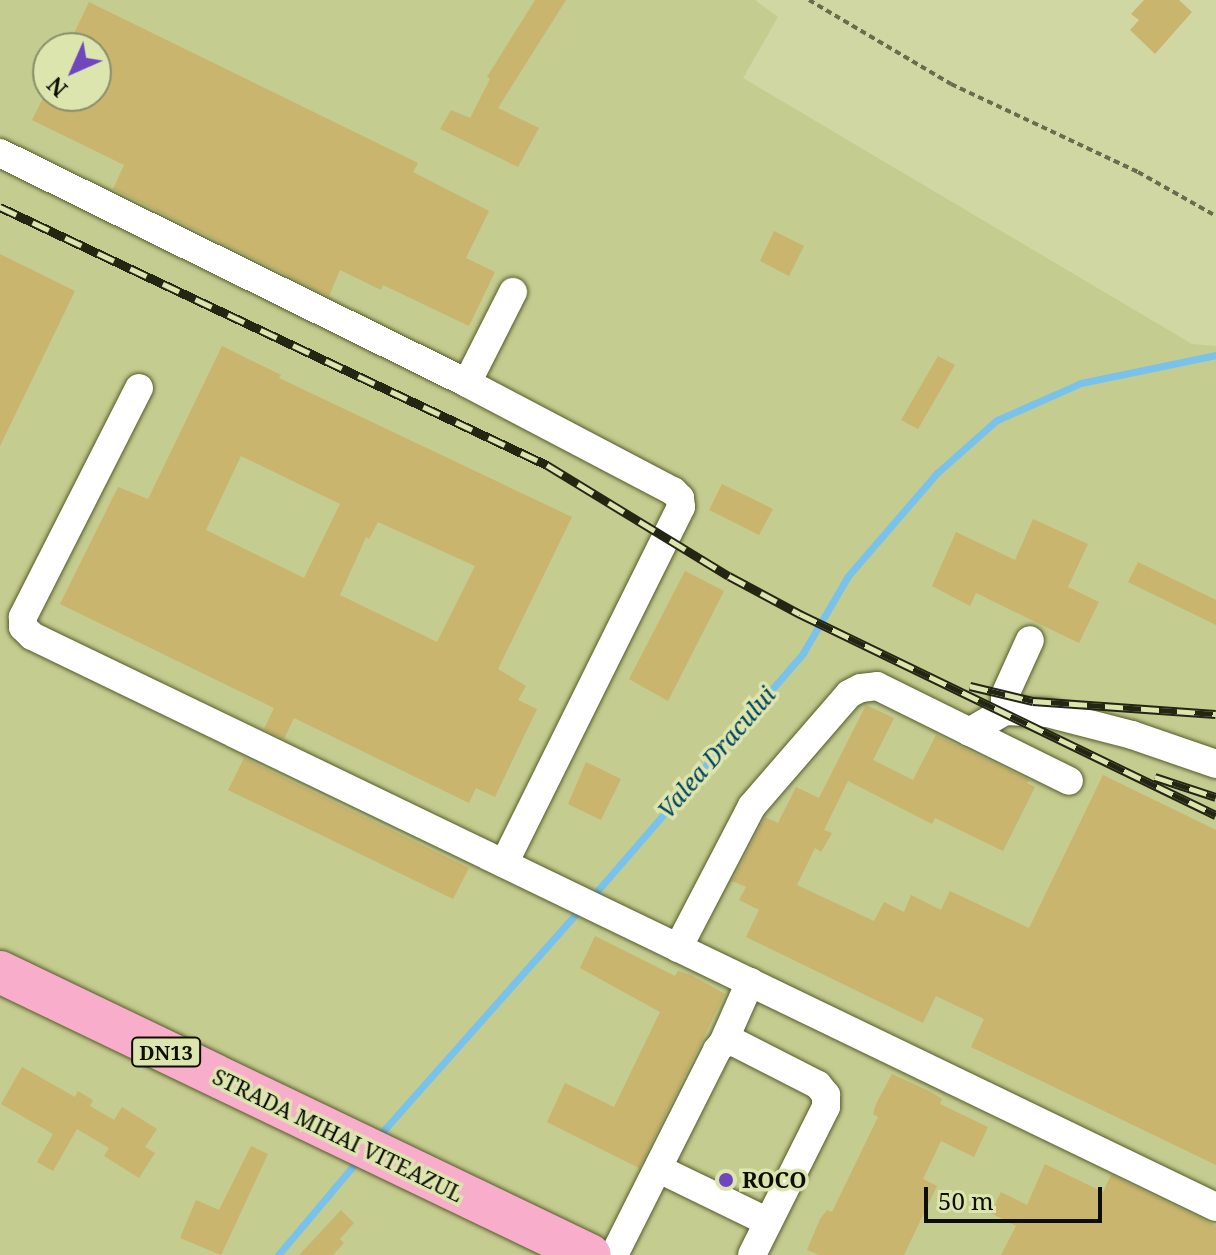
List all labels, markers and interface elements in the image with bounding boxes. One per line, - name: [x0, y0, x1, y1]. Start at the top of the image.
- north arrow: [32, 32, 112, 112]
- text: N: [40, 71, 73, 104]
- water label: Valea Dracului: [651, 680, 781, 824]
- road number: DN13: [130, 1036, 202, 1068]
- street label: STRADA MIHAI VITEAZUL: [208, 1063, 468, 1207]
- place label: ROCO: [742, 1167, 807, 1193]
- marker: ROCO: [717, 1171, 735, 1189]
- scale bar: [928, 1171, 1106, 1221]
- text: 50 m: [938, 1184, 994, 1217]

